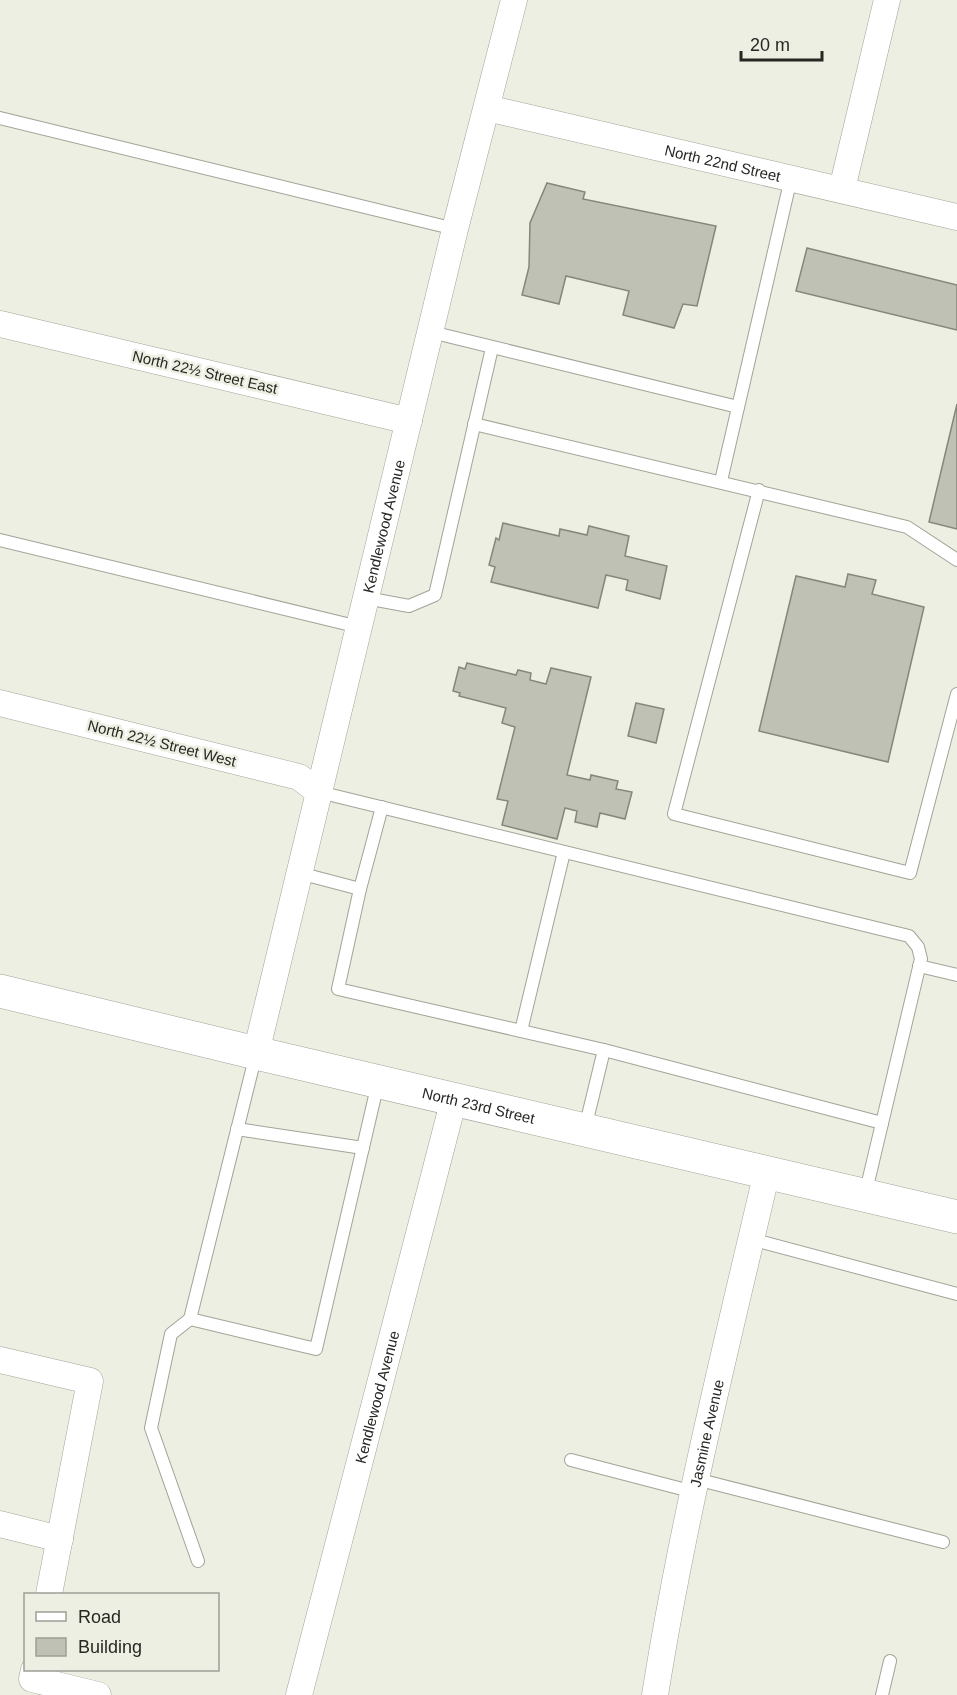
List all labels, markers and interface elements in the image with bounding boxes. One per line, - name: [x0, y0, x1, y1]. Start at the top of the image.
- scale bar: [741, 24, 822, 62]
- text: 20 m: [750, 35, 790, 55]
- street label: North 22nd Street: [663, 141, 783, 185]
- street label: North 22½ Street East: [131, 347, 280, 397]
- street label: Kendlewood Avenue: [359, 458, 408, 595]
- street label: North 22½ Street West: [86, 716, 239, 770]
- street label: North 23rd Street: [421, 1084, 537, 1127]
- street label: Kendlewood Avenue: [351, 1329, 402, 1465]
- street label: Jasmine Avenue: [686, 1378, 726, 1488]
- legend: [24, 1593, 219, 1671]
- text: Road: [78, 1607, 121, 1627]
- text: Building: [78, 1637, 142, 1657]

